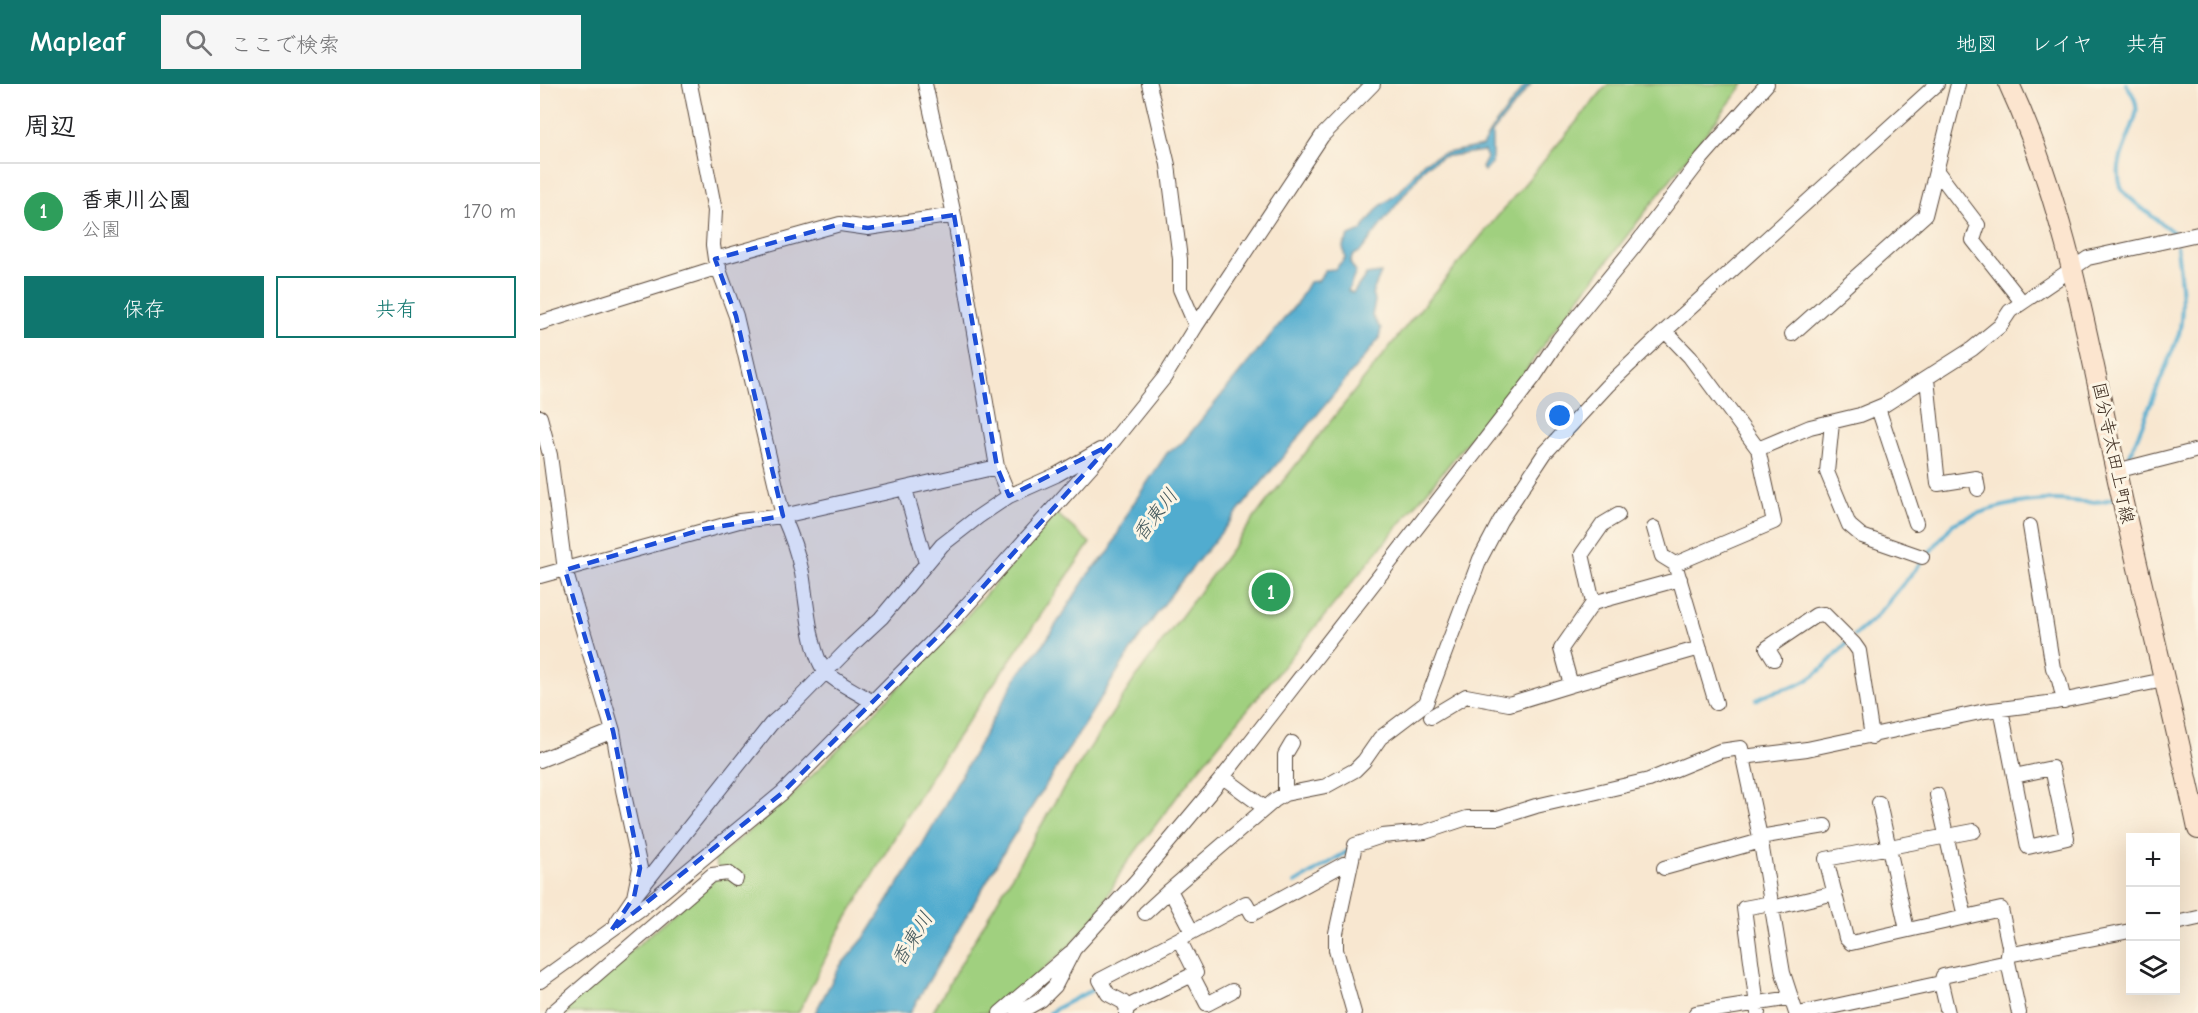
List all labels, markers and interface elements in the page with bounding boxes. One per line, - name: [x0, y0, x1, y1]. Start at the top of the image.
- search box: [161, 15, 581, 69]
- text: Mapleaf: [30, 26, 125, 58]
- icon: search: [182, 26, 215, 59]
- text: ここで検索: [230, 32, 340, 58]
- text: 地図: [1956, 32, 1998, 56]
- text: レイヤ: [2031, 32, 2093, 56]
- text: 共有: [2126, 32, 2168, 56]
- text: 周辺: [24, 112, 76, 142]
- text: 香東川公園: [81, 187, 191, 213]
- text: 1: [40, 200, 47, 223]
- text: 170 m: [463, 200, 516, 223]
- text: 公園: [81, 218, 121, 241]
- button: 保存: [24, 276, 264, 338]
- button: 共有: [276, 276, 516, 338]
- street label: 国分寺太田上町線: [2088, 380, 2138, 526]
- your location: [1545, 401, 1574, 430]
- water label: 香東川: [1127, 484, 1183, 546]
- pin: 1: [1252, 570, 1290, 614]
- map controls: [2126, 833, 2180, 995]
- button: +: [2126, 833, 2180, 887]
- button: −: [2126, 887, 2180, 941]
- water label: 香東川: [886, 907, 938, 971]
- button: layers: [2126, 941, 2180, 995]

